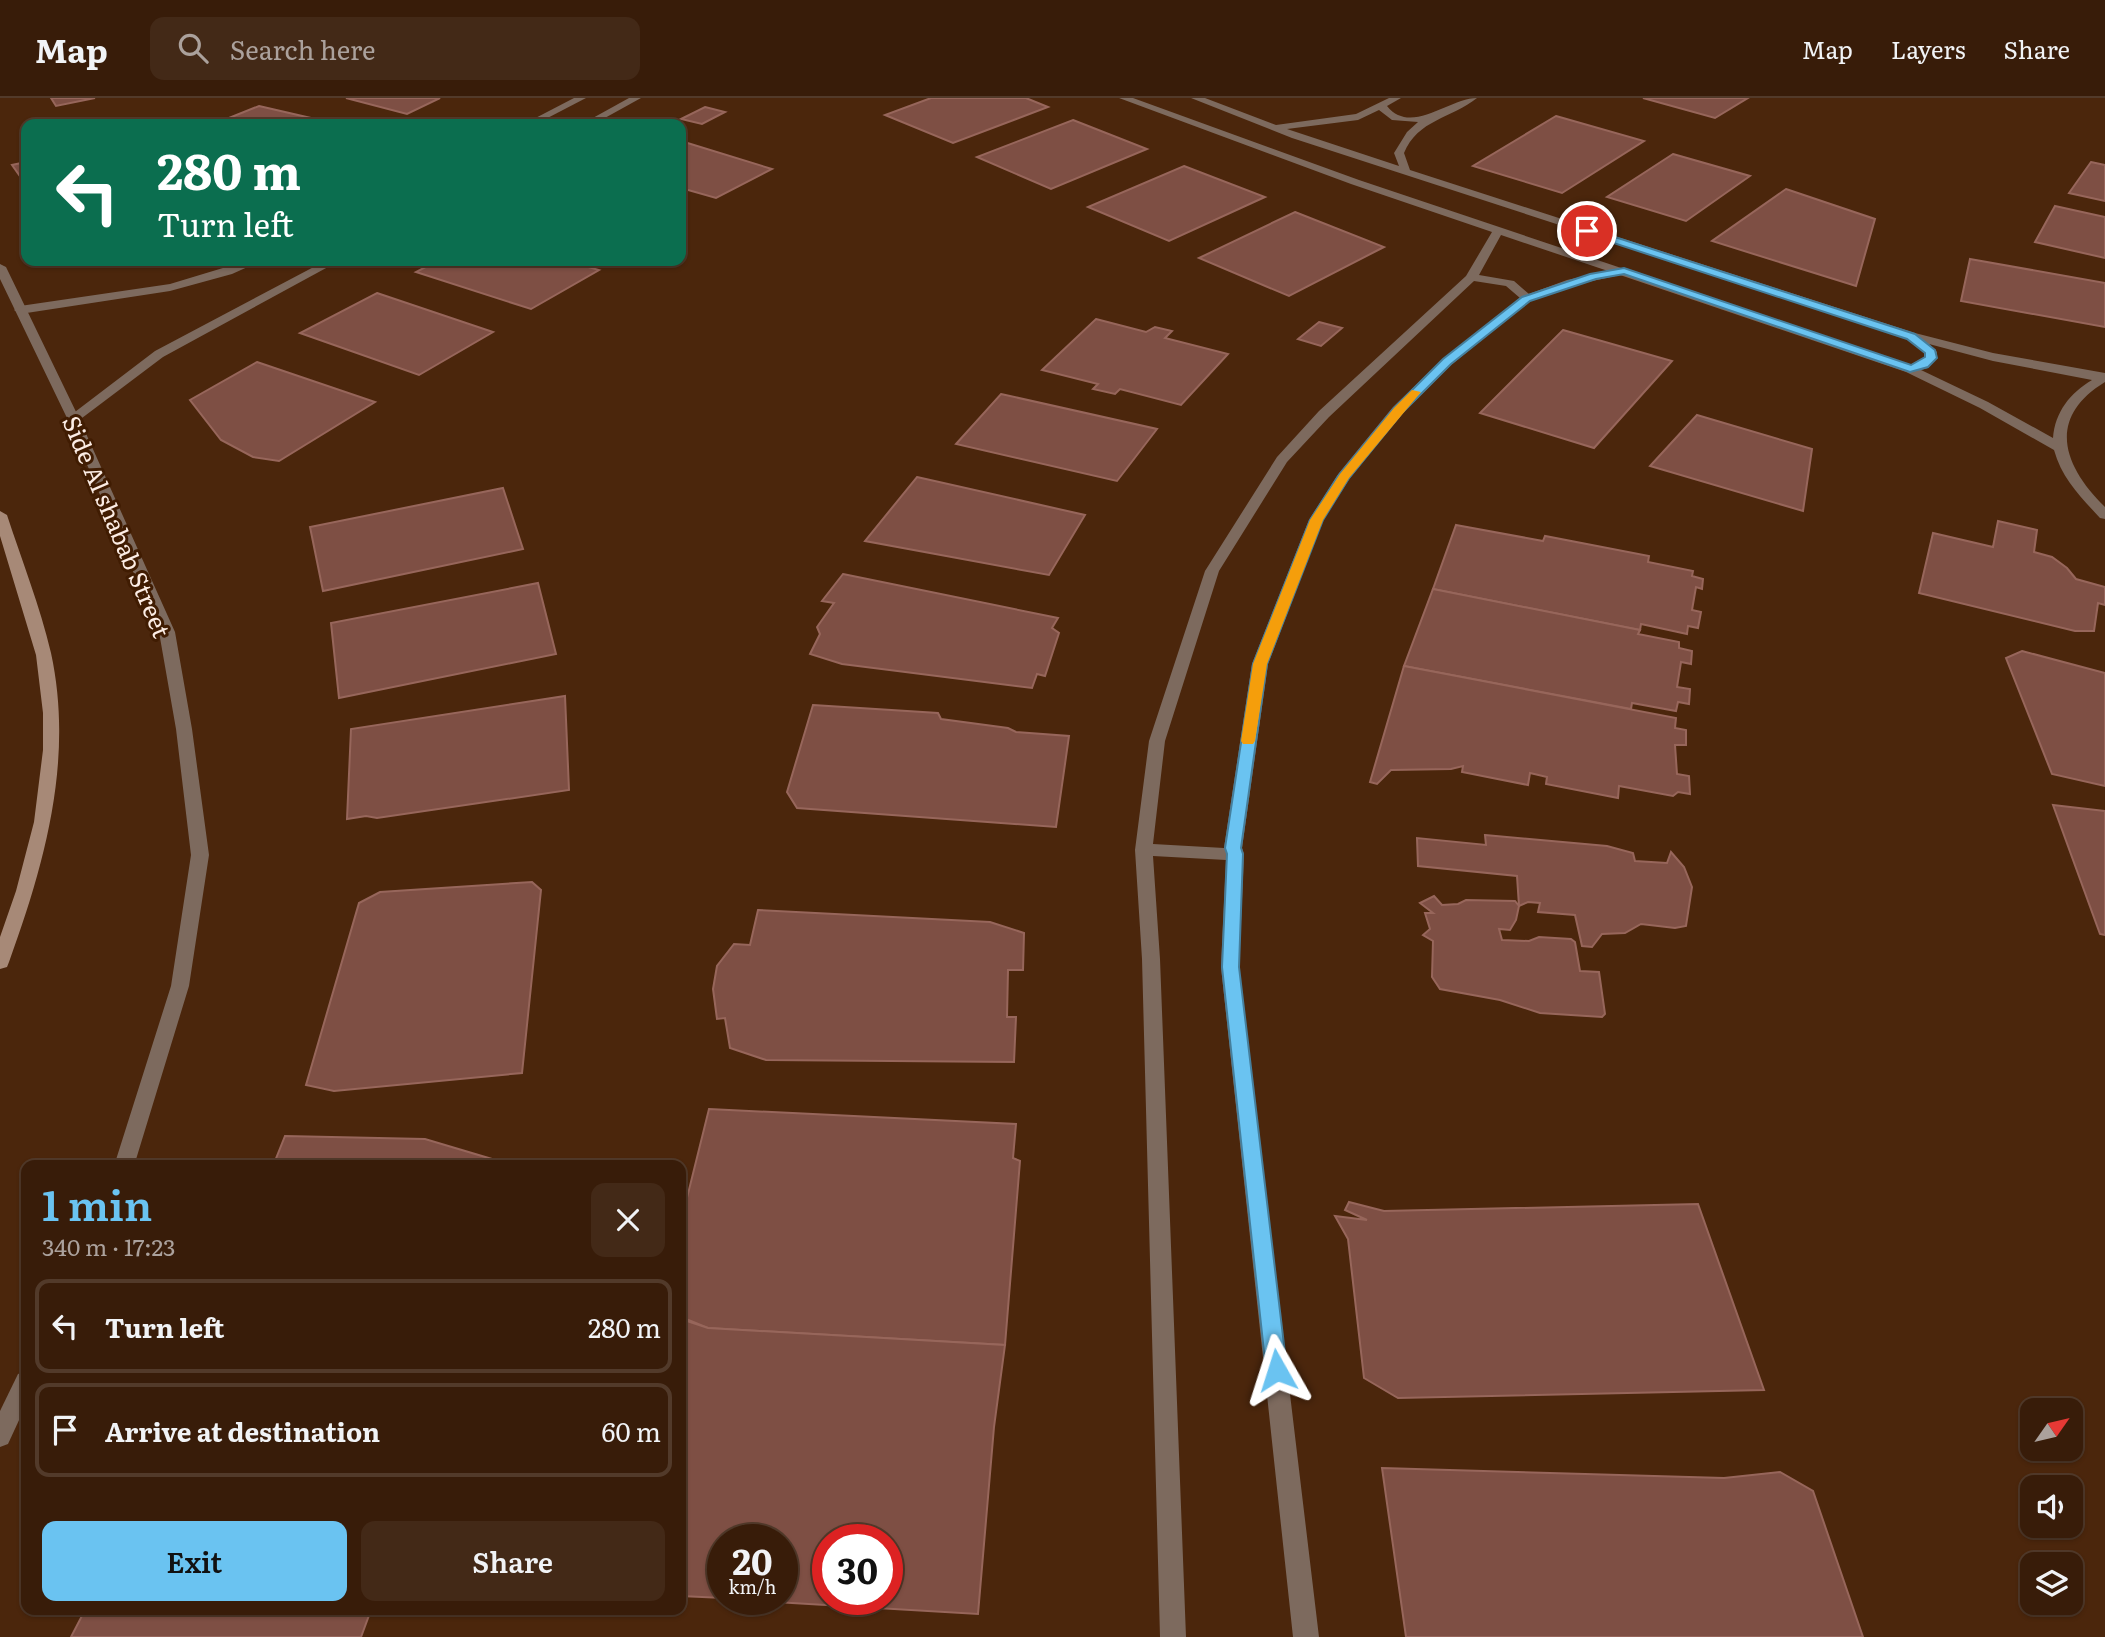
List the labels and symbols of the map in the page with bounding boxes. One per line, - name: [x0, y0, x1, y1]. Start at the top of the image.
- pin: [1557, 201, 1617, 261]
- street label: Side Al shabab Street: [55, 409, 181, 643]
- position arrow: [1240, 1333, 1314, 1407]
- north arrow: [2020, 1398, 2082, 1461]
- speed limit sign: 30: [812, 1524, 903, 1615]

